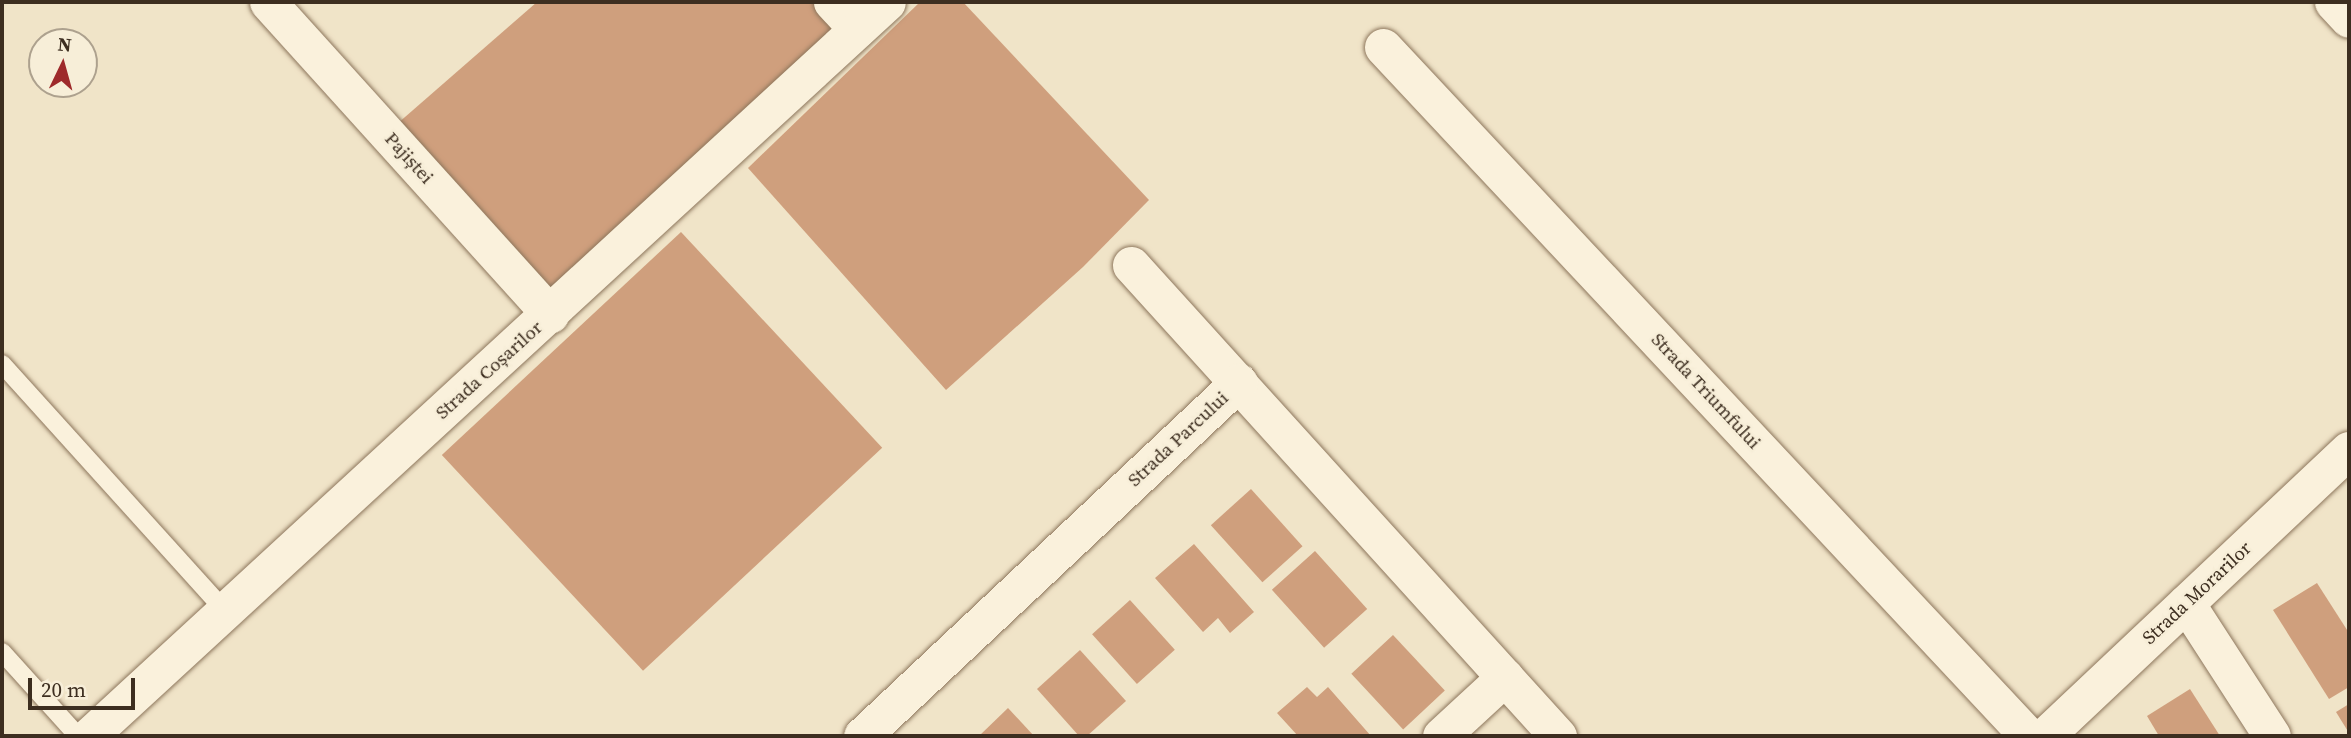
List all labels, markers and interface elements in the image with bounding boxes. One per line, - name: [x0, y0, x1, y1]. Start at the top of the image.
- north arrow: [28, 28, 98, 98]
- text: N: [57, 31, 73, 58]
- street label: Pajiștei: [380, 127, 438, 189]
- street label: Strada Coșarilor: [431, 316, 547, 424]
- street label: Strada Triumfului: [1646, 328, 1766, 454]
- street label: Strada Parcului: [1123, 387, 1233, 491]
- street label: Strada Morarilor: [2138, 537, 2256, 649]
- scale bar: [32, 664, 138, 708]
- text: 20 m: [41, 675, 86, 704]

